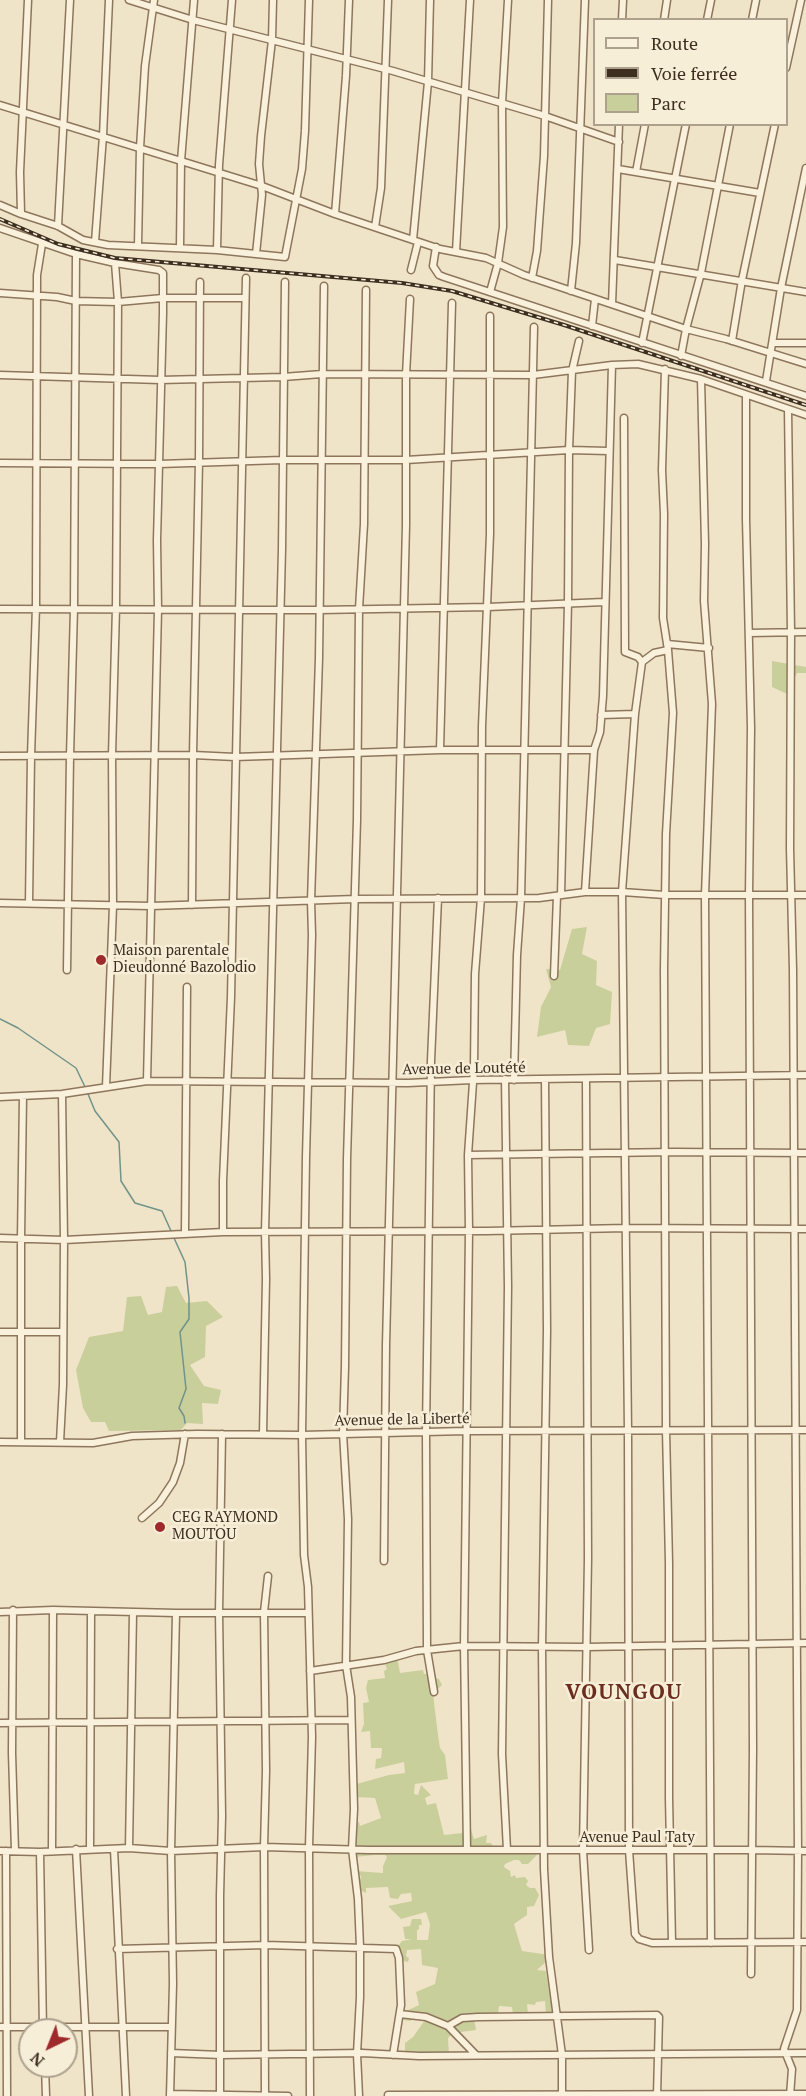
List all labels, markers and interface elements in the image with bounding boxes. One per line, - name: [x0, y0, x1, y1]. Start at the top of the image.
- legend: [593, 18, 788, 126]
- text: Route: [651, 31, 698, 55]
- text: Voie ferrée: [651, 61, 737, 85]
- text: Parc: [651, 91, 686, 115]
- place label: Maison parentale Dieudonné Bazolodio: [113, 942, 256, 977]
- marker: Maison parentale Dieudonné Bazolodio: [94, 953, 108, 967]
- street label: Avenue de Loutété: [402, 1059, 526, 1079]
- street label: Avenue de la Liberté: [334, 1410, 470, 1430]
- place label: CEG RAYMOND MOUTOU: [172, 1509, 278, 1544]
- marker: CEG RAYMOND MOUTOU: [153, 1520, 167, 1534]
- district label: VOUNGOU: [565, 1680, 683, 1706]
- street label: Avenue Paul Taty: [579, 1829, 695, 1847]
- north arrow: [18, 2018, 78, 2078]
- text: N: [25, 2048, 49, 2072]

